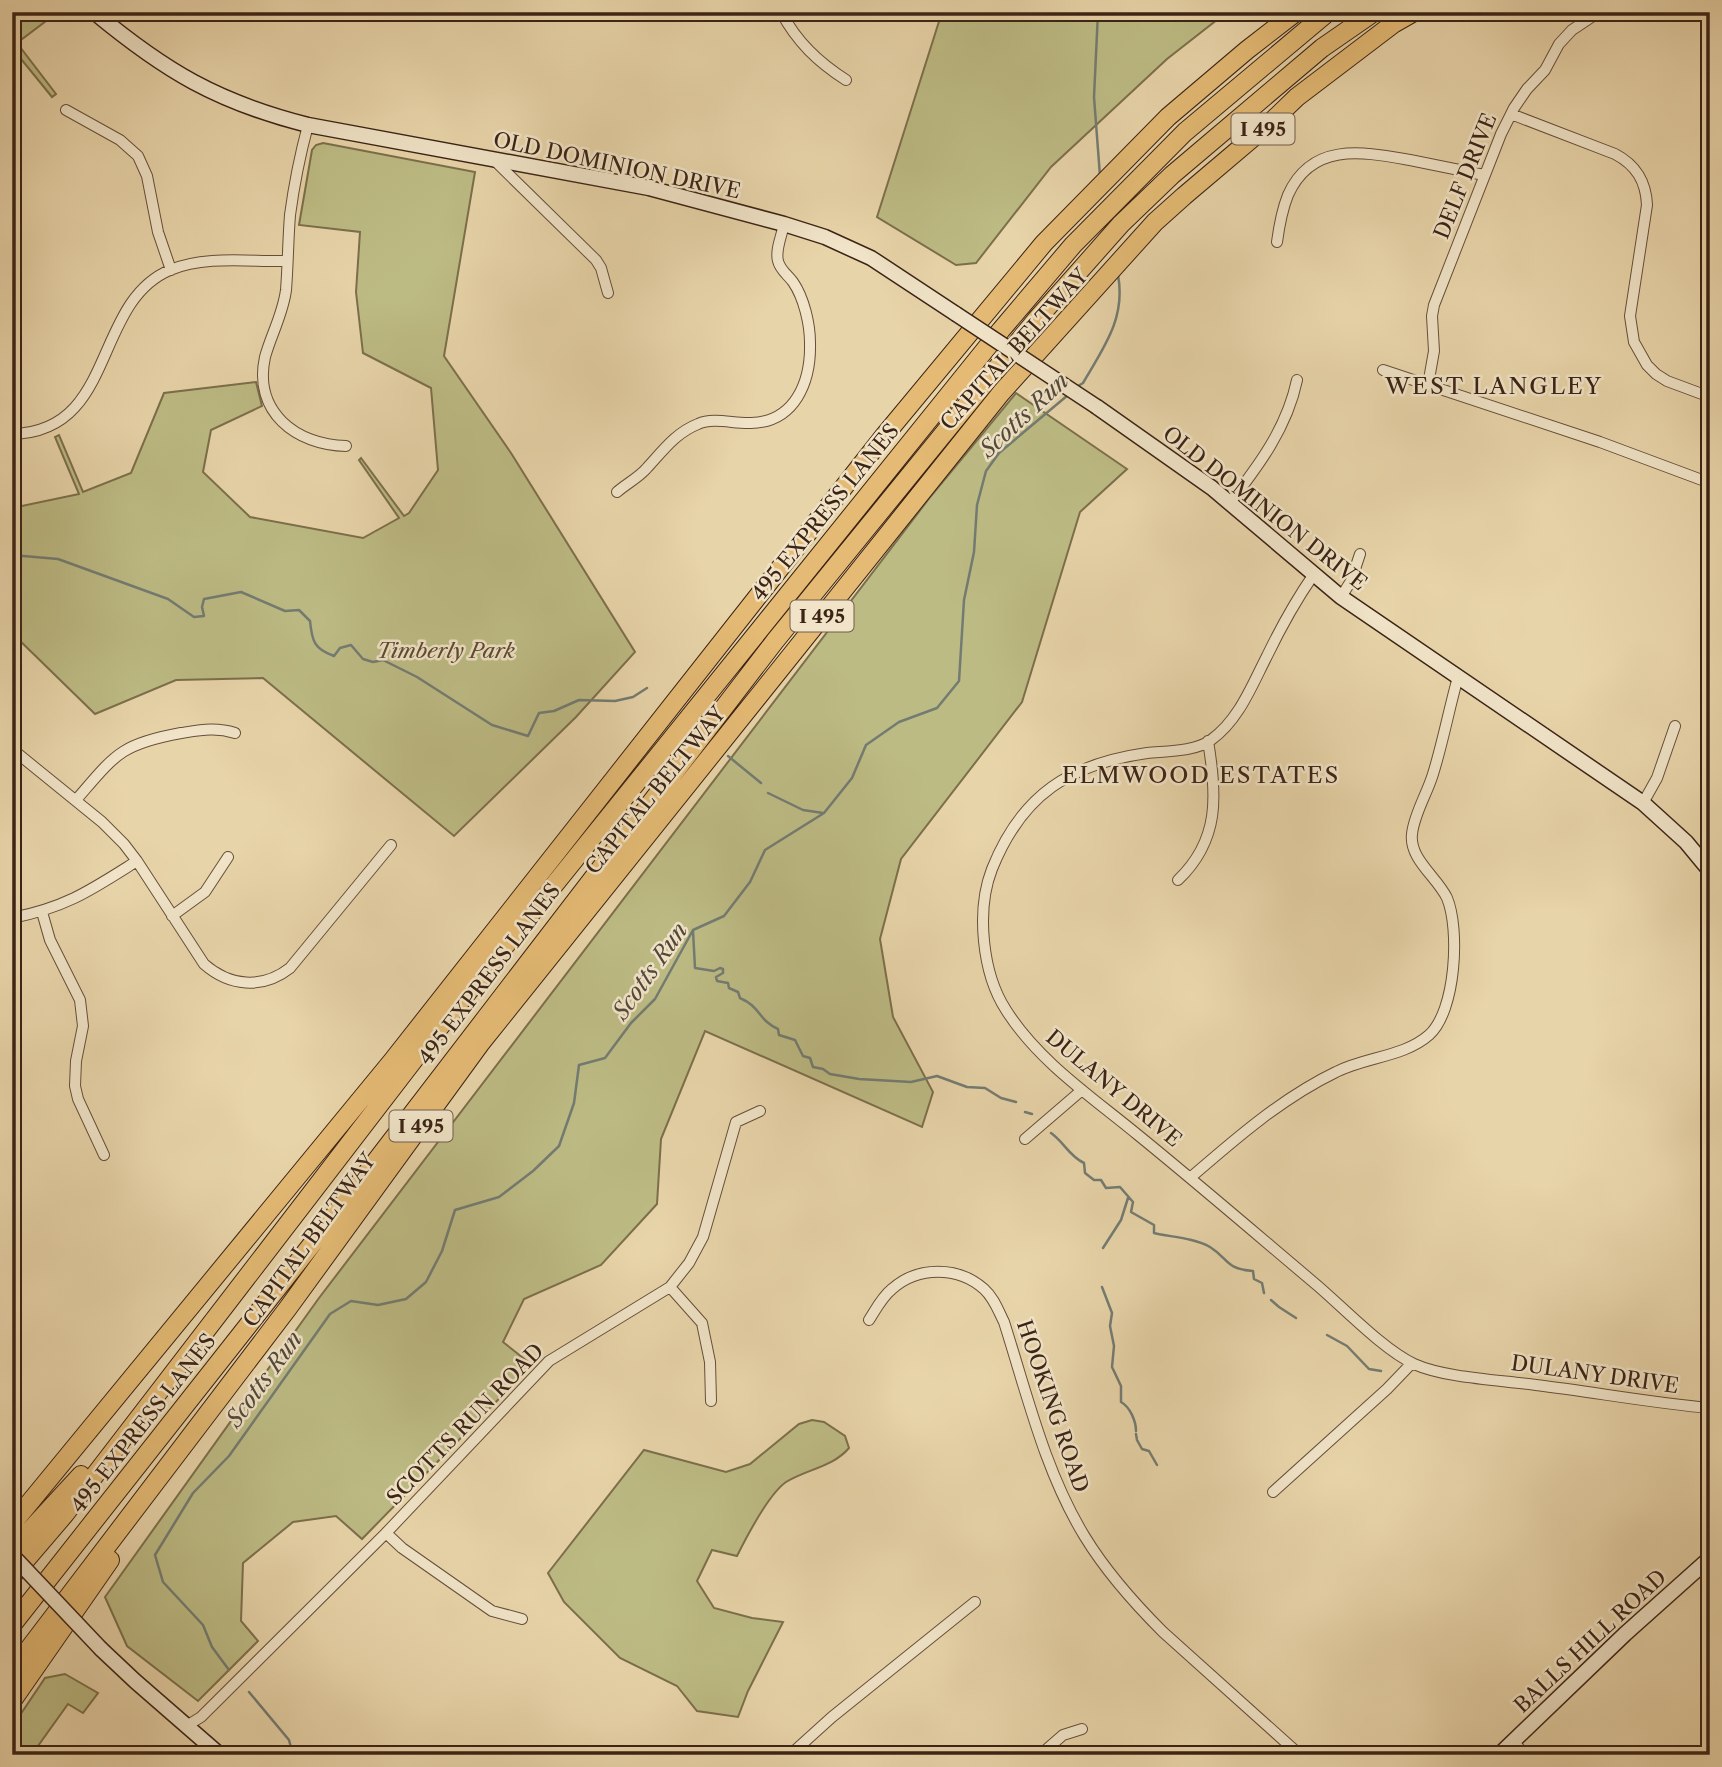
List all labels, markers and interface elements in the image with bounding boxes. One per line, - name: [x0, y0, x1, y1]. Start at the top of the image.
- street label: DELF DRIVE: [1428, 110, 1502, 242]
- road number: I 495: [1232, 113, 1294, 144]
- street label: OLD DOMINION DRIVE: [491, 127, 743, 203]
- street label: CAPITAL BELTWAY: [935, 262, 1094, 435]
- water label: Scotts Run: [972, 367, 1074, 465]
- district label: WEST LANGLEY: [1384, 372, 1603, 400]
- street label: 495 EXPRESS LANES: [746, 418, 904, 606]
- street label: OLD DOMINION DRIVE: [1158, 421, 1372, 595]
- road number: I 495: [790, 600, 854, 632]
- park label: Timberly Park: [377, 638, 515, 663]
- street label: CAPITAL BELTWAY: [580, 700, 731, 879]
- district label: ELMWOOD ESTATES: [1062, 761, 1340, 789]
- street label: 495 EXPRESS LANES: [413, 878, 565, 1070]
- water label: Scotts Run: [605, 917, 693, 1026]
- street label: DULANY DRIVE: [1041, 1024, 1187, 1152]
- road number: I 495: [390, 1110, 452, 1142]
- street label: CAPITAL BELTWAY: [238, 1147, 381, 1332]
- street label: HOOKING ROAD: [1012, 1316, 1094, 1496]
- water label: Scotts Run: [219, 1326, 308, 1434]
- street label: 495 EXPRESS LANES: [65, 1328, 221, 1518]
- street label: SCOTTS RUN ROAD: [381, 1338, 549, 1510]
- street label: DULANY DRIVE: [1510, 1350, 1680, 1398]
- street label: BALLS HILL ROAD: [1509, 1564, 1671, 1718]

